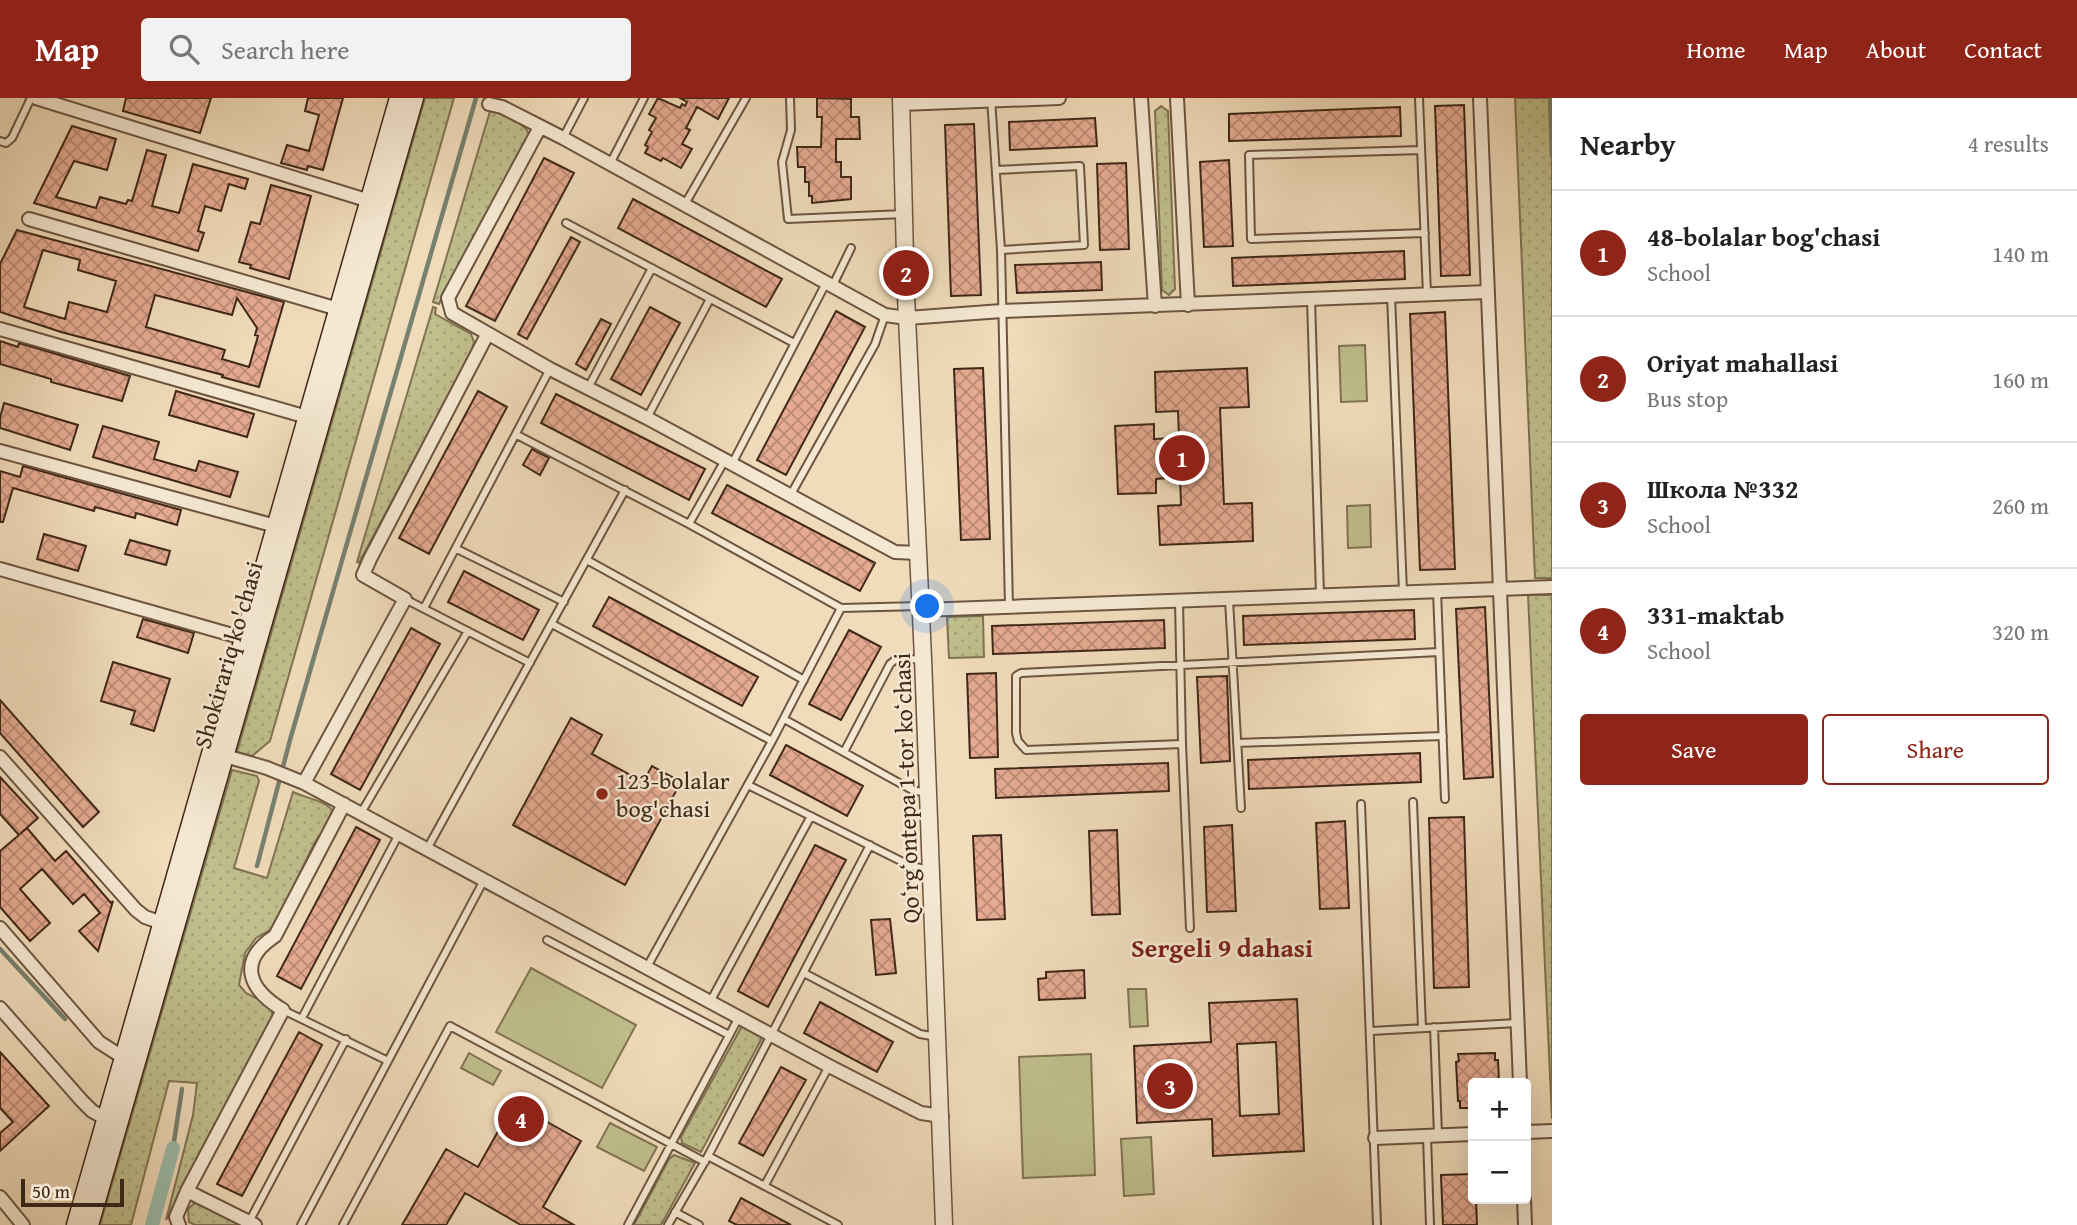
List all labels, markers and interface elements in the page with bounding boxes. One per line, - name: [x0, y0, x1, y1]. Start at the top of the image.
- search box: [141, 18, 631, 81]
- text: Map: [35, 25, 99, 73]
- icon: search: [165, 30, 203, 68]
- text: Search here: [221, 30, 349, 69]
- text: Home: [1687, 32, 1746, 67]
- text: Map: [1784, 32, 1828, 67]
- text: About: [1866, 32, 1926, 67]
- text: Contact: [1964, 32, 2042, 67]
- text: Nearby: [1580, 122, 1676, 166]
- text: 4 results: [1968, 127, 2049, 160]
- text: 48-bolalar bog'chasi: [1647, 217, 1880, 256]
- text: 1: [1597, 237, 1609, 270]
- text: 140 m: [1992, 237, 2049, 270]
- pin: 2: [883, 247, 929, 299]
- text: School: [1647, 256, 1711, 289]
- text: Oriyat mahallasi: [1647, 343, 1838, 382]
- text: 2: [1597, 363, 1609, 396]
- text: 160 m: [1992, 363, 2049, 396]
- text: Bus stop: [1647, 382, 1728, 415]
- pin: 1: [1159, 432, 1205, 484]
- text: Школа №332: [1647, 469, 1799, 508]
- text: 3: [1597, 489, 1609, 522]
- text: 260 m: [1992, 489, 2049, 522]
- text: School: [1647, 508, 1711, 541]
- street label: Shokirariq ko'chasi: [185, 557, 272, 753]
- your location: [910, 589, 944, 623]
- text: 331-maktab: [1647, 595, 1785, 634]
- text: 4: [1597, 615, 1609, 648]
- text: 320 m: [1992, 615, 2049, 648]
- text: School: [1647, 634, 1711, 667]
- street label: Qoʻrgʻontepa 1-tor koʻchasi: [884, 652, 928, 924]
- button: Save: [1580, 714, 1808, 785]
- button: Share: [1822, 714, 2049, 785]
- place label: 123-bolalar bog'chasi: [616, 763, 730, 826]
- marker: 123-bolalar bog'chasi: [594, 786, 610, 802]
- district label: Sergeli 9 dahasi: [1131, 928, 1313, 967]
- pin: 3: [1147, 1060, 1193, 1112]
- map controls: [1468, 1078, 1531, 1204]
- button: +: [1468, 1078, 1531, 1141]
- pin: 4: [498, 1093, 544, 1145]
- button: −: [1468, 1141, 1531, 1204]
- scale bar: [21, 1176, 124, 1208]
- text: 50 m: [32, 1177, 70, 1205]

